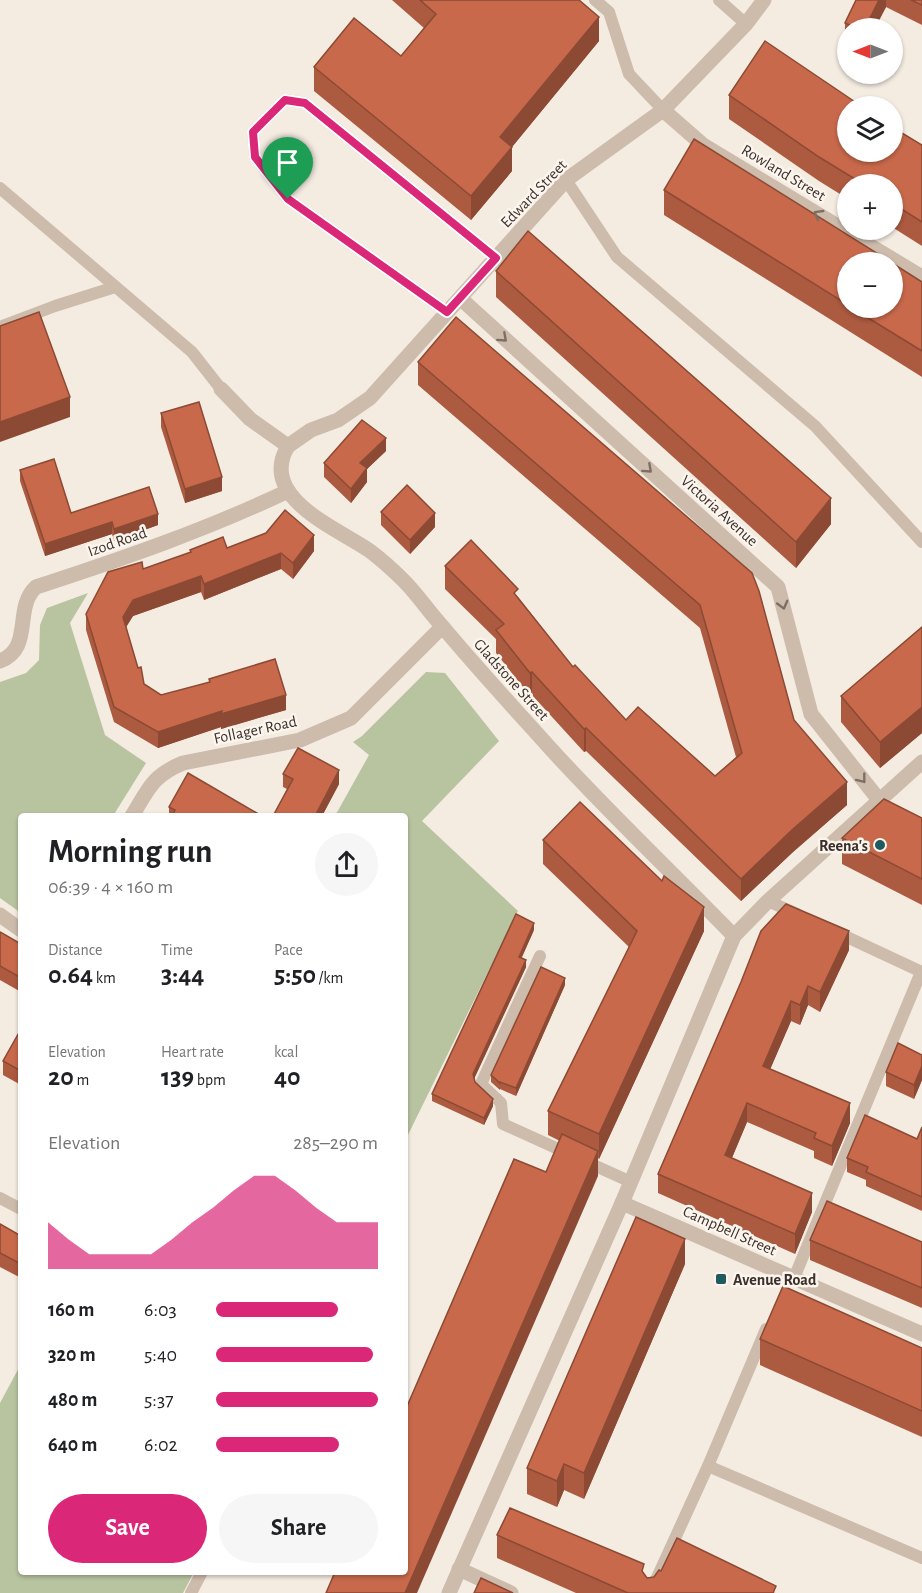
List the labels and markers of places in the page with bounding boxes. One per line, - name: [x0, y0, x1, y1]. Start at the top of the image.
- pin: [262, 137, 313, 199]
- place label: Reena's: [819, 838, 868, 854]
- marker: Reena's: [873, 838, 887, 852]
- marker: Avenue Road: [714, 1272, 728, 1286]
- place label: Avenue Road: [733, 1272, 817, 1288]

